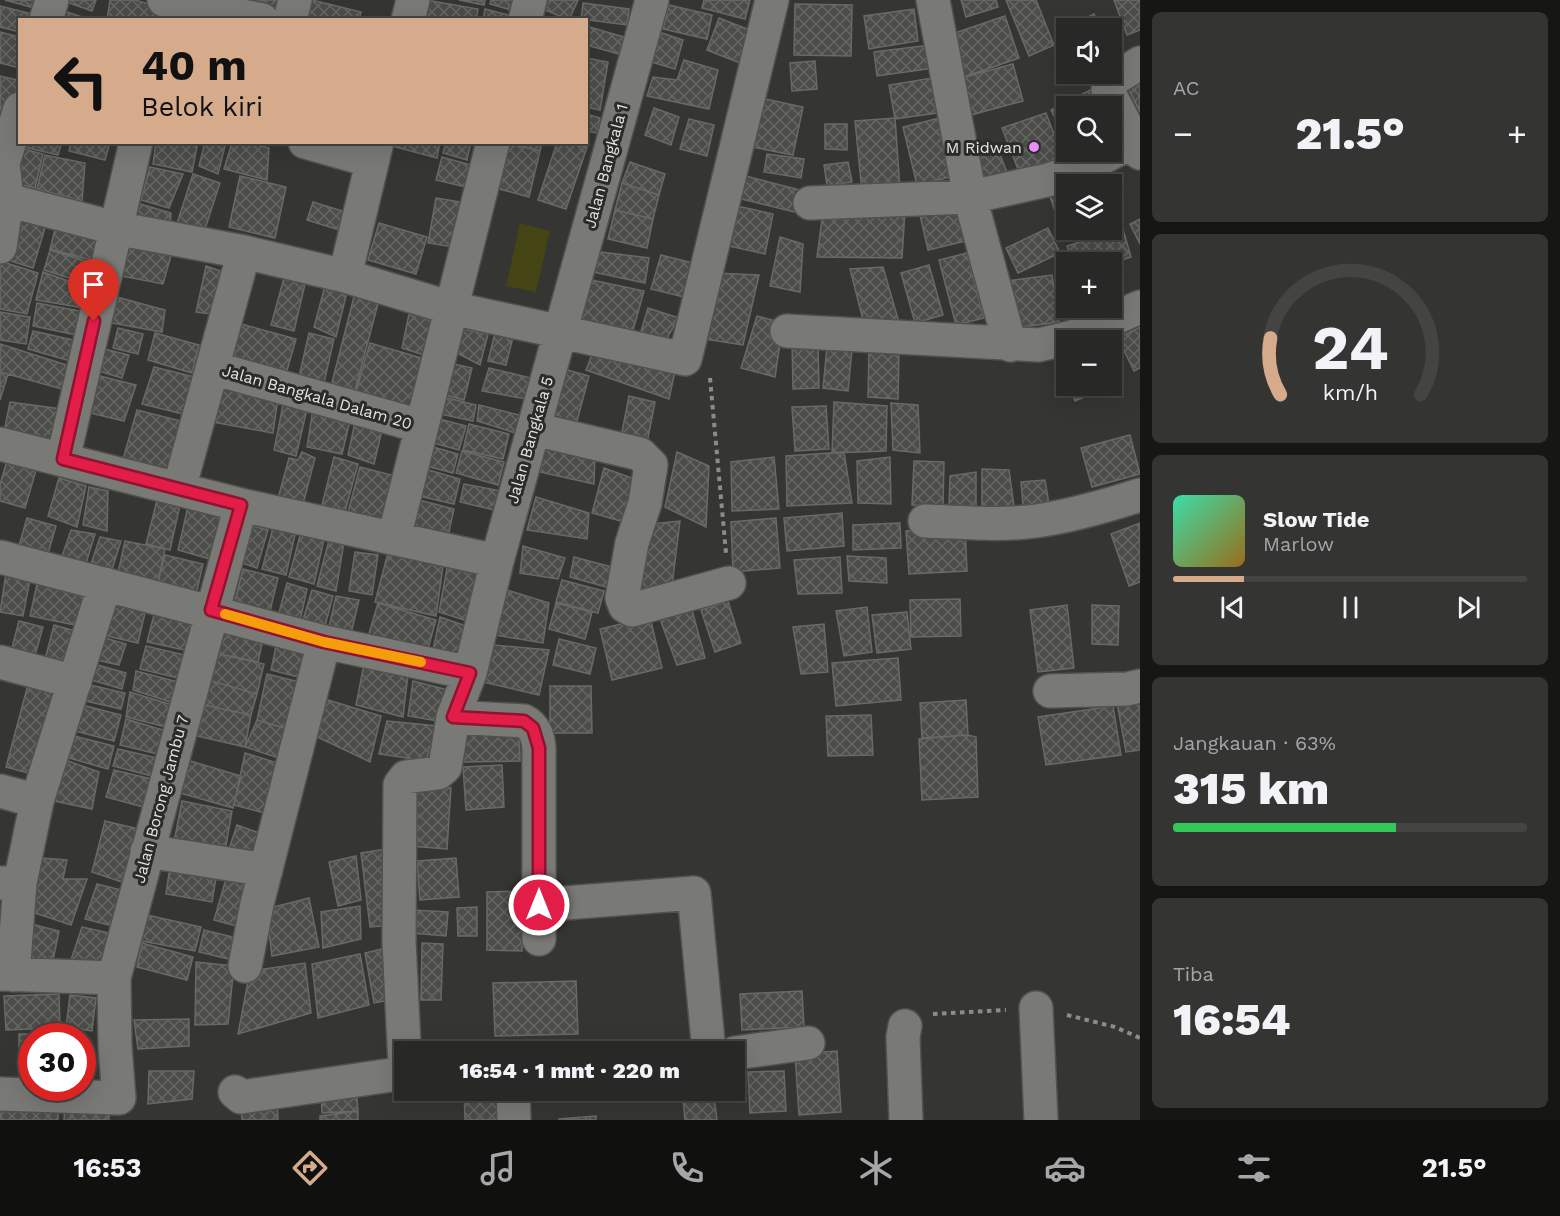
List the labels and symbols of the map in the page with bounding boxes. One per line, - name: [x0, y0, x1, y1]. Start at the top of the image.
- street label: Jalan Bangkala 1: [580, 102, 632, 230]
- place label: M Ridwan: [946, 138, 1022, 157]
- marker: M Ridwan: [1027, 140, 1041, 154]
- pin: [68, 259, 119, 321]
- street label: Jalan Bangkala Dalam 20: [220, 361, 414, 433]
- street label: Jalan Bangkala 5: [503, 374, 557, 506]
- street label: Jalan Borong Jambu 7: [129, 713, 193, 885]
- position arrow: [507, 873, 571, 937]
- speed limit sign: 30: [18, 1023, 96, 1101]

